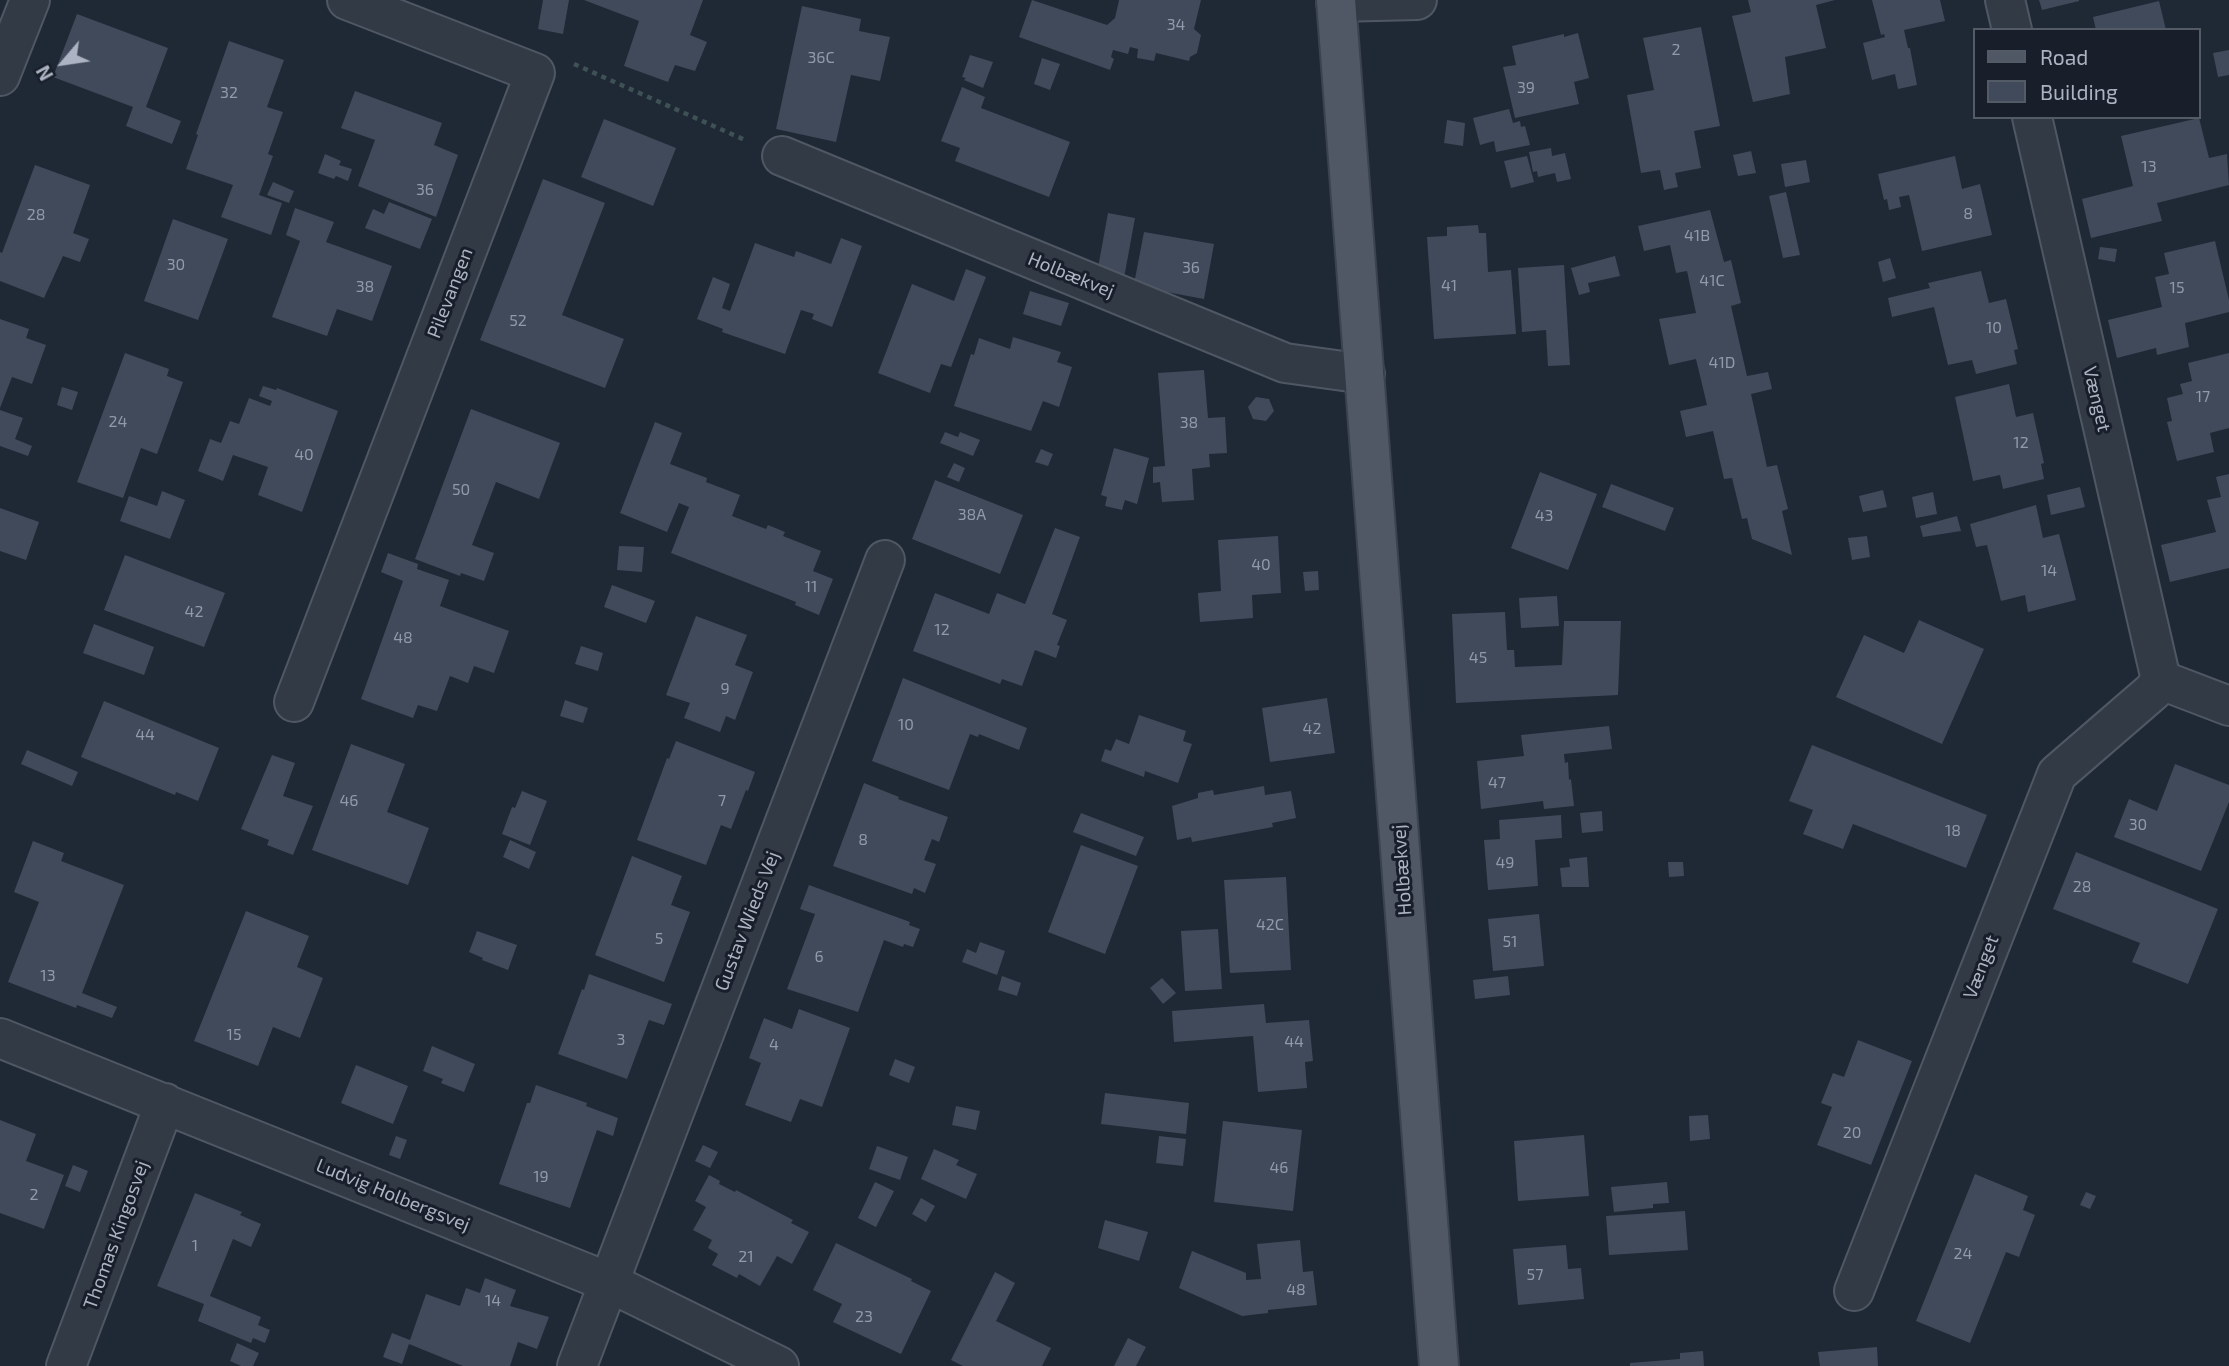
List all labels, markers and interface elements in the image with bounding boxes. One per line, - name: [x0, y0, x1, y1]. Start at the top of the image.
- house number: 34: [1167, 15, 1185, 35]
- north arrow: [28, 28, 98, 98]
- legend: [1974, 28, 2201, 119]
- house number: 2: [1672, 40, 1680, 60]
- text: Road: [2040, 44, 2088, 69]
- house number: 36C: [807, 48, 835, 68]
- text: N: [31, 62, 58, 85]
- house number: 39: [1517, 78, 1535, 98]
- text: Building: [2040, 79, 2118, 104]
- house number: 32: [220, 83, 238, 103]
- house number: 13: [2141, 157, 2157, 177]
- house number: 36: [416, 180, 434, 200]
- house number: 8: [1963, 204, 1973, 224]
- house number: 28: [27, 205, 45, 225]
- house number: 41B: [1684, 226, 1710, 246]
- street label: Pilevangen: [422, 245, 478, 341]
- street label: Holbækvej: [1025, 247, 1117, 303]
- house number: 30: [167, 255, 185, 275]
- house number: 36: [1182, 258, 1200, 278]
- house number: 41C: [1699, 271, 1725, 291]
- house number: 41: [1441, 276, 1457, 296]
- house number: 38: [356, 277, 374, 297]
- house number: 15: [2170, 278, 2184, 298]
- house number: 52: [509, 311, 527, 331]
- house number: 10: [1986, 318, 2002, 338]
- house number: 41D: [1709, 353, 1735, 373]
- street label: Vænget: [2078, 364, 2116, 434]
- house number: 17: [2196, 387, 2210, 407]
- house number: 24: [109, 412, 127, 432]
- house number: 38: [1180, 413, 1198, 433]
- house number: 12: [2013, 433, 2029, 453]
- house number: 40: [294, 445, 314, 465]
- house number: 50: [452, 480, 470, 500]
- house number: 38A: [958, 505, 986, 525]
- house number: 43: [1535, 506, 1553, 526]
- house number: 40: [1251, 555, 1271, 575]
- house number: 14: [2041, 561, 2057, 581]
- house number: 11: [805, 577, 817, 597]
- house number: 42: [185, 602, 203, 622]
- house number: 12: [934, 620, 950, 640]
- house number: 48: [393, 628, 413, 648]
- house number: 45: [1469, 648, 1487, 668]
- house number: 9: [720, 679, 730, 699]
- house number: 10: [898, 715, 914, 735]
- house number: 42: [1303, 719, 1321, 739]
- house number: 44: [135, 725, 155, 745]
- house number: 47: [1488, 773, 1506, 793]
- house number: 46: [340, 791, 358, 811]
- house number: 7: [718, 791, 726, 811]
- house number: 30: [2129, 815, 2147, 835]
- house number: 18: [1945, 821, 1961, 841]
- street label: Holbækvej: [1387, 824, 1417, 916]
- house number: 8: [858, 830, 868, 850]
- street label: Gustav Wieds Vej: [710, 848, 784, 994]
- house number: 49: [1496, 853, 1514, 873]
- house number: 28: [2073, 877, 2091, 897]
- house number: 42C: [1256, 915, 1284, 935]
- house number: 5: [655, 929, 663, 949]
- house number: 51: [1503, 932, 1517, 952]
- street label: Vænget: [1958, 932, 2004, 1002]
- house number: 6: [814, 947, 824, 967]
- house number: 13: [40, 966, 56, 986]
- house number: 15: [227, 1025, 241, 1045]
- house number: 3: [617, 1030, 625, 1050]
- house number: 44: [1284, 1032, 1304, 1052]
- house number: 4: [769, 1035, 779, 1055]
- house number: 20: [1843, 1123, 1861, 1143]
- street label: Ludvig Holbergsvej: [313, 1154, 473, 1236]
- street label: Thomas Kingosvej: [79, 1158, 153, 1312]
- house number: 46: [1270, 1158, 1288, 1178]
- house number: 19: [533, 1167, 549, 1187]
- house number: 2: [30, 1185, 38, 1205]
- house number: 1: [192, 1236, 198, 1256]
- house number: 24: [1954, 1244, 1972, 1264]
- house number: 21: [738, 1247, 754, 1267]
- house number: 57: [1527, 1265, 1543, 1285]
- house number: 48: [1286, 1280, 1306, 1300]
- house number: 14: [485, 1291, 501, 1311]
- house number: 23: [855, 1307, 873, 1327]

